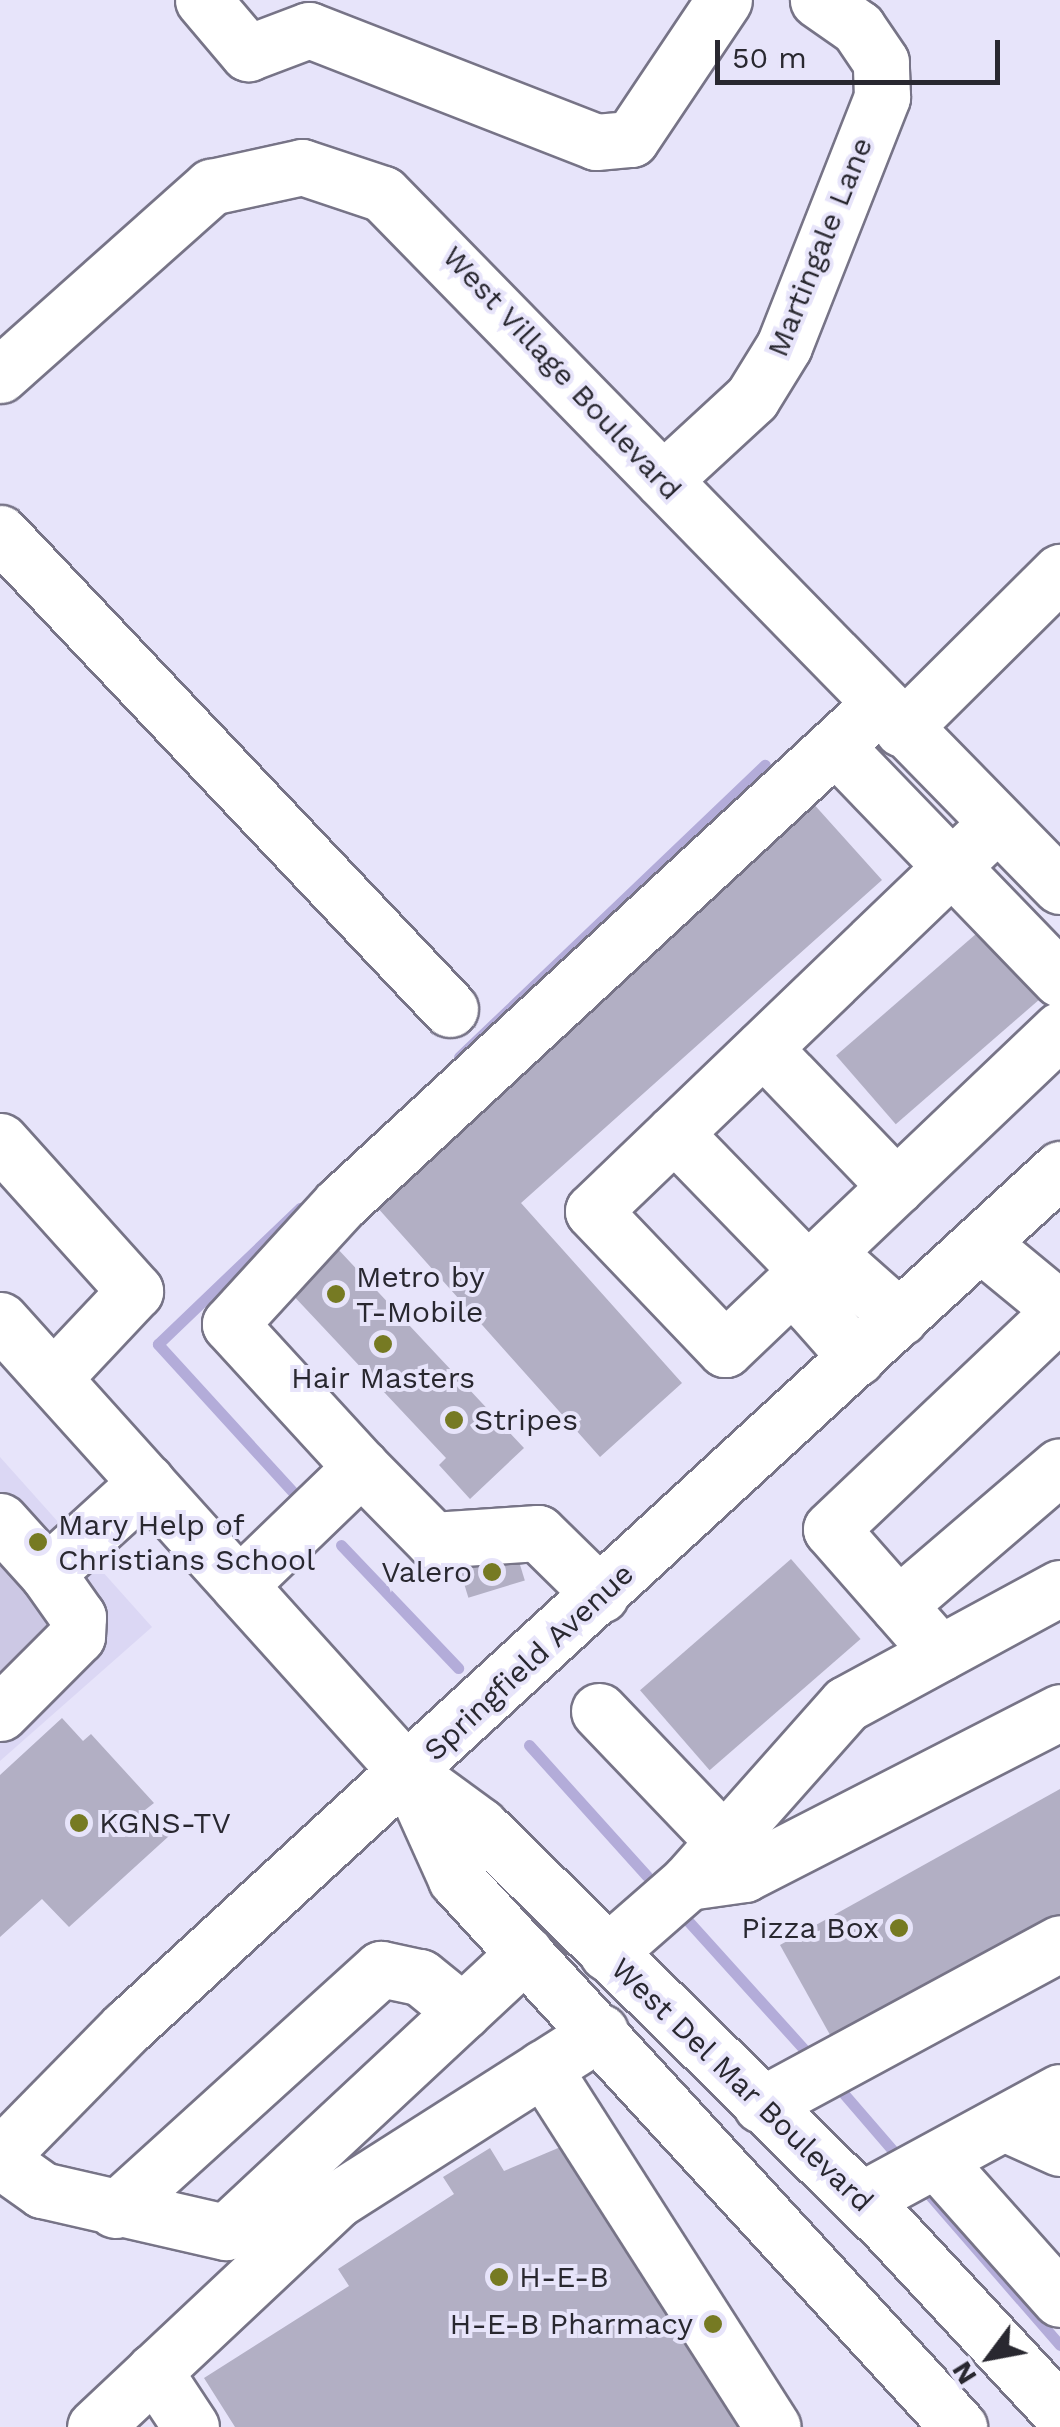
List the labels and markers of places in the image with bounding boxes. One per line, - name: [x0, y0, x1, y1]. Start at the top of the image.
- place label: Metro by T-Mobile: [356, 1259, 485, 1330]
- marker: Metro by T-Mobile: [325, 1283, 347, 1305]
- marker: Hair Masters: [372, 1333, 394, 1355]
- place label: Hair Masters: [291, 1360, 475, 1396]
- place label: Stripes: [474, 1402, 578, 1438]
- marker: Stripes: [443, 1409, 465, 1431]
- place label: Mary Help of Christians School: [58, 1507, 315, 1578]
- marker: Mary Help of Christians School: [27, 1531, 49, 1553]
- place label: Valero: [381, 1554, 472, 1590]
- marker: Valero: [481, 1561, 503, 1583]
- place label: KGNS-TV: [99, 1805, 231, 1841]
- marker: KGNS-TV: [68, 1812, 90, 1834]
- place label: Pizza Box: [741, 1910, 879, 1946]
- marker: Pizza Box: [888, 1917, 910, 1939]
- place label: H-E-B: [519, 2259, 609, 2295]
- marker: H-E-B: [488, 2266, 510, 2288]
- place label: H-E-B Pharmacy: [449, 2306, 693, 2342]
- marker: H-E-B Pharmacy: [702, 2313, 724, 2335]

